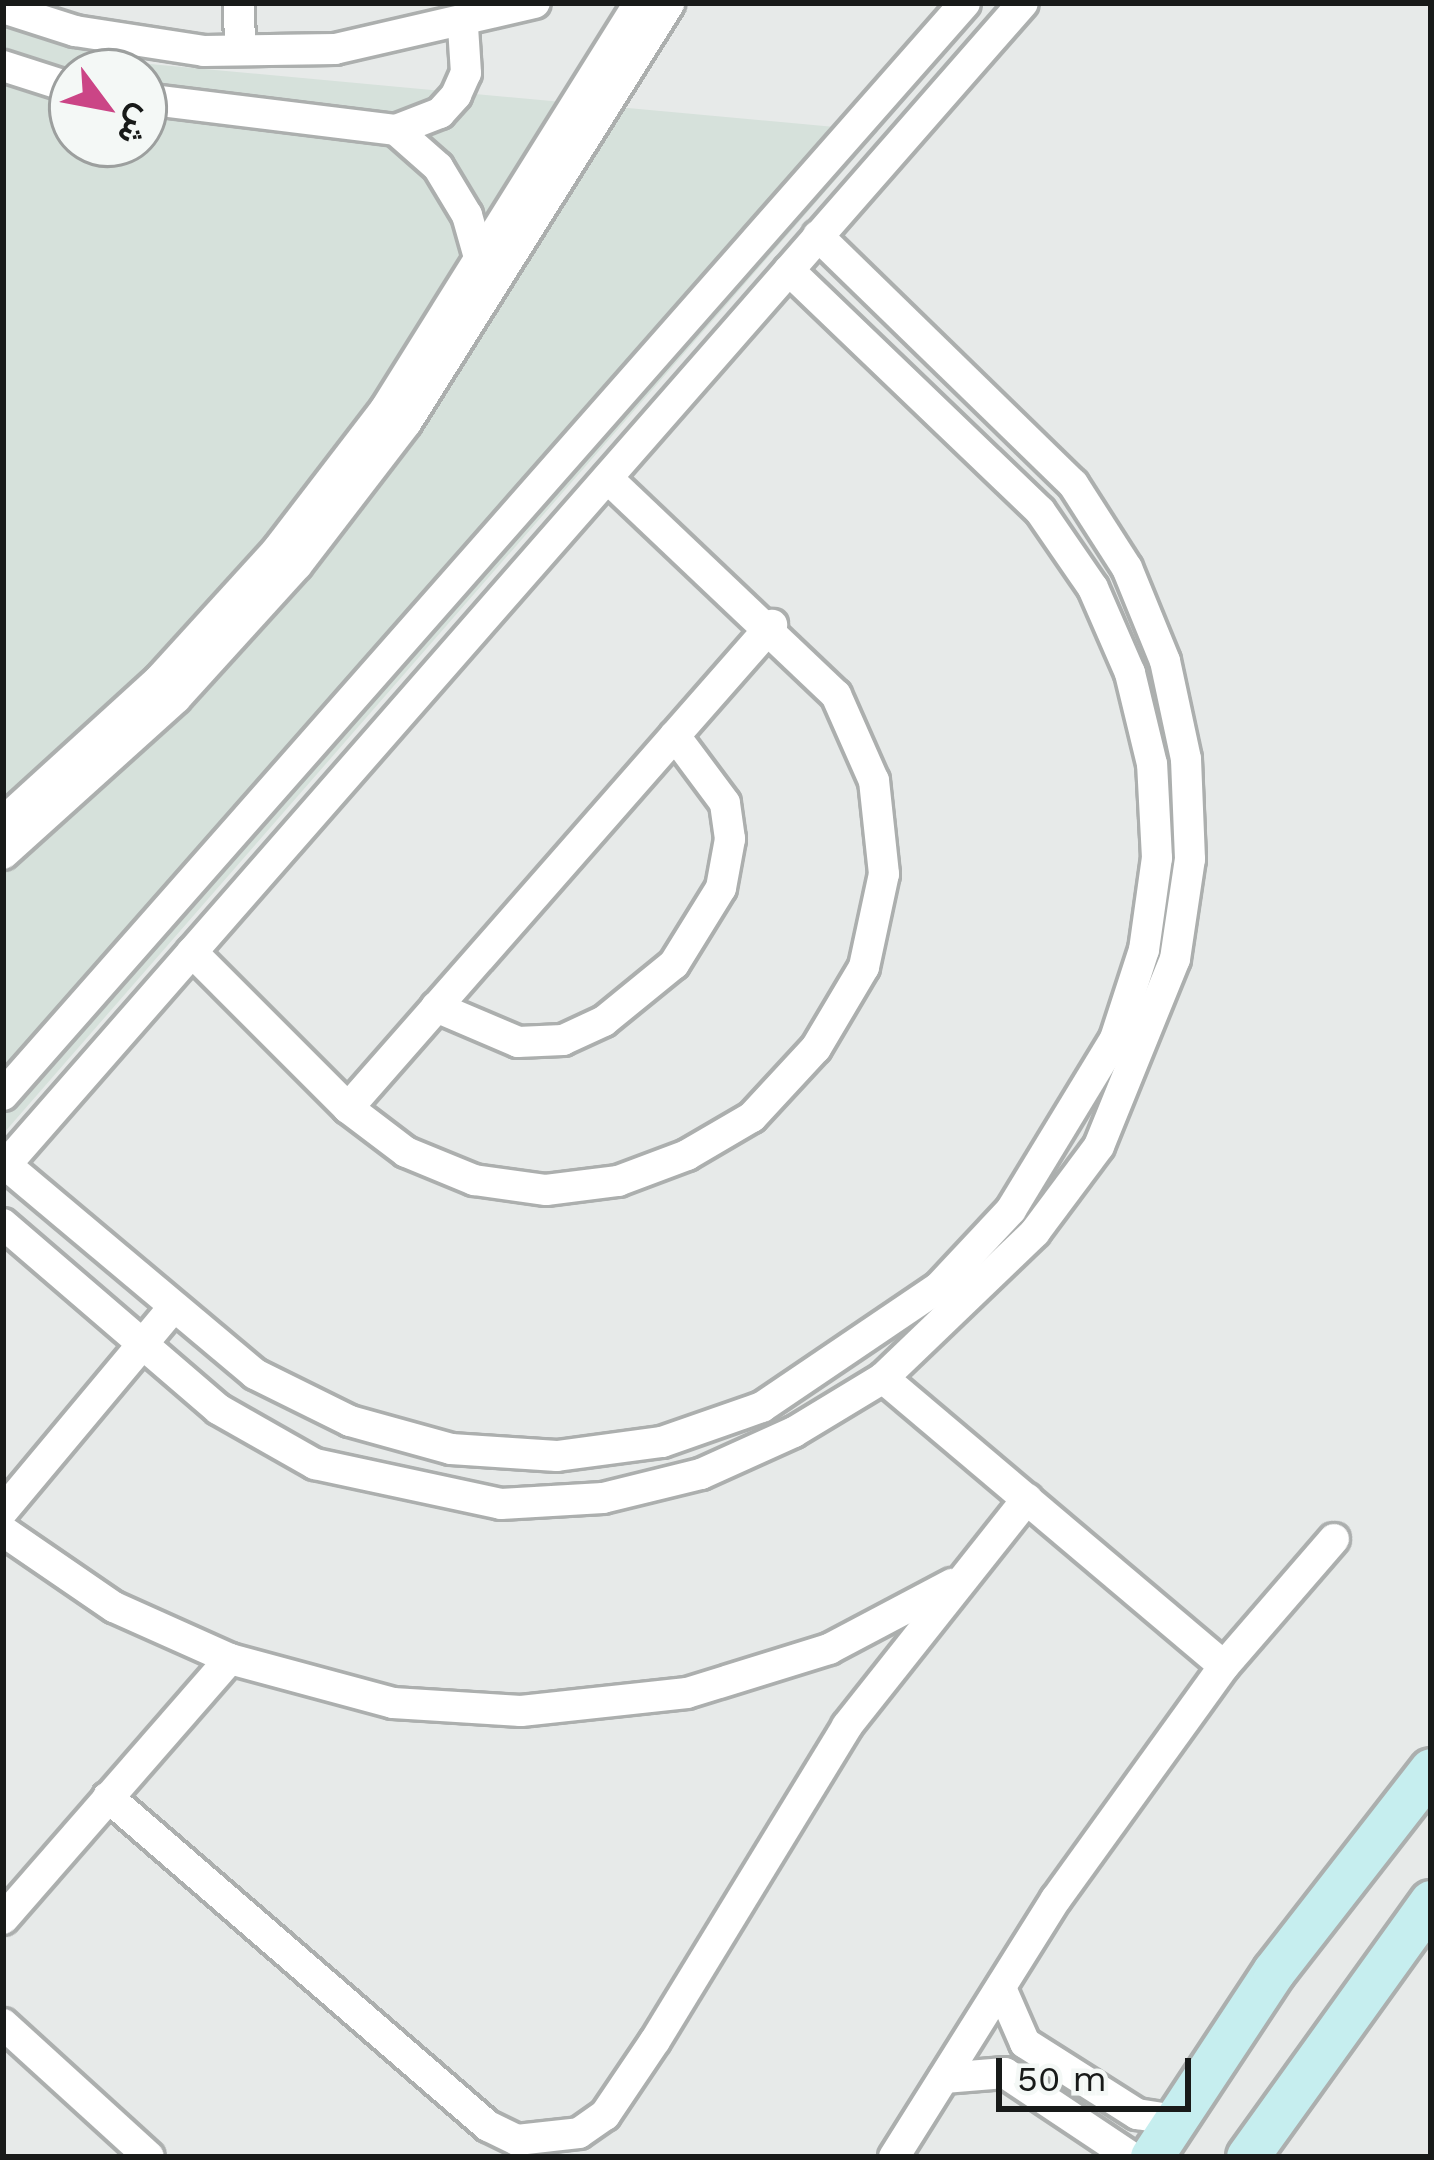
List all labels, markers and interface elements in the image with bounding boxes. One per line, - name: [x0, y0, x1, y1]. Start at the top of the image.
- north arrow: [48, 48, 168, 168]
- text: ش: [109, 99, 163, 153]
- scale bar: [1002, 2034, 1197, 2108]
- text: 50 m: [1017, 2058, 1107, 2100]

